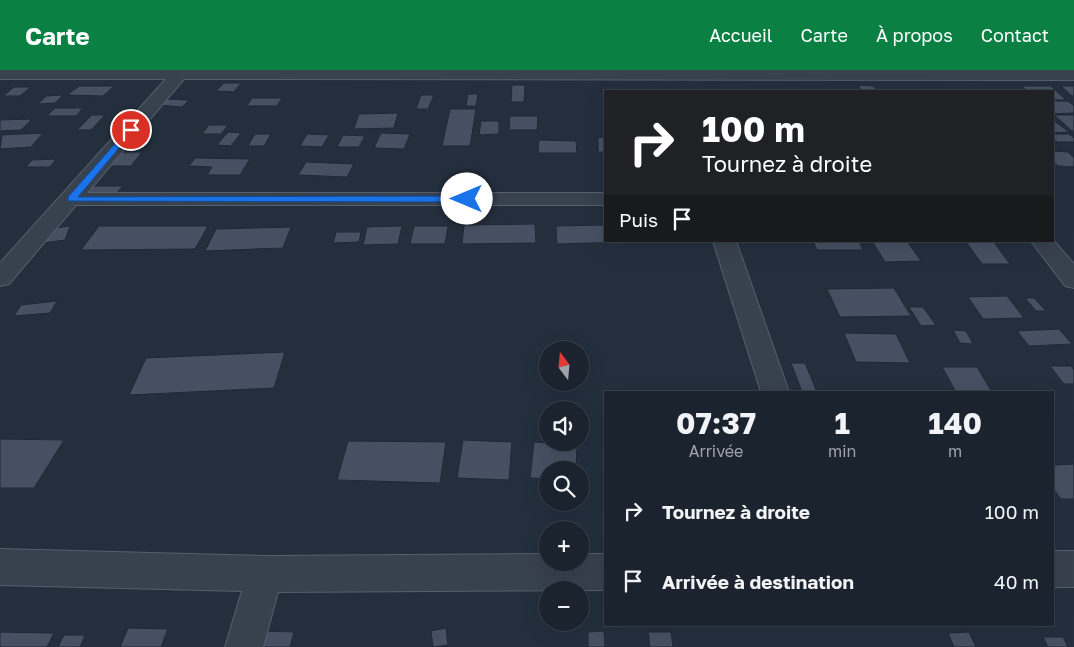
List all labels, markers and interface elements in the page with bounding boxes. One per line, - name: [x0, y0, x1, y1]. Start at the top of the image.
- text: Carte: [25, 21, 90, 50]
- text: Accueil: [709, 24, 773, 46]
- text: Carte: [801, 24, 848, 46]
- text: À propos: [876, 24, 953, 46]
- text: Contact: [981, 24, 1049, 46]
- text: 100 m: [702, 108, 805, 150]
- pin: [110, 109, 152, 151]
- icon: right: [619, 110, 684, 175]
- icon: arrive: [117, 116, 145, 144]
- text: Tournez à droite: [702, 150, 872, 177]
- position arrow: [440, 172, 492, 224]
- icon: arrive: [668, 205, 696, 233]
- text: Puis: [619, 208, 658, 231]
- north arrow: [539, 341, 589, 391]
- map controls: [539, 341, 589, 631]
- button: sound: [539, 401, 589, 451]
- text: 07:37: [676, 405, 756, 441]
- text: 1: [834, 405, 850, 441]
- text: 140: [928, 405, 982, 441]
- text: Arrivée: [689, 441, 743, 461]
- text: min: [828, 441, 856, 461]
- text: m: [948, 441, 962, 461]
- button: search: [539, 461, 589, 511]
- icon: right: [619, 497, 647, 525]
- text: Tournez à droite: [662, 500, 810, 523]
- text: 100 m: [985, 500, 1039, 523]
- button: +: [539, 521, 589, 571]
- icon: arrive: [619, 567, 647, 595]
- text: Arrivée à destination: [662, 570, 854, 593]
- text: 40 m: [994, 570, 1039, 593]
- button: −: [539, 581, 589, 631]

